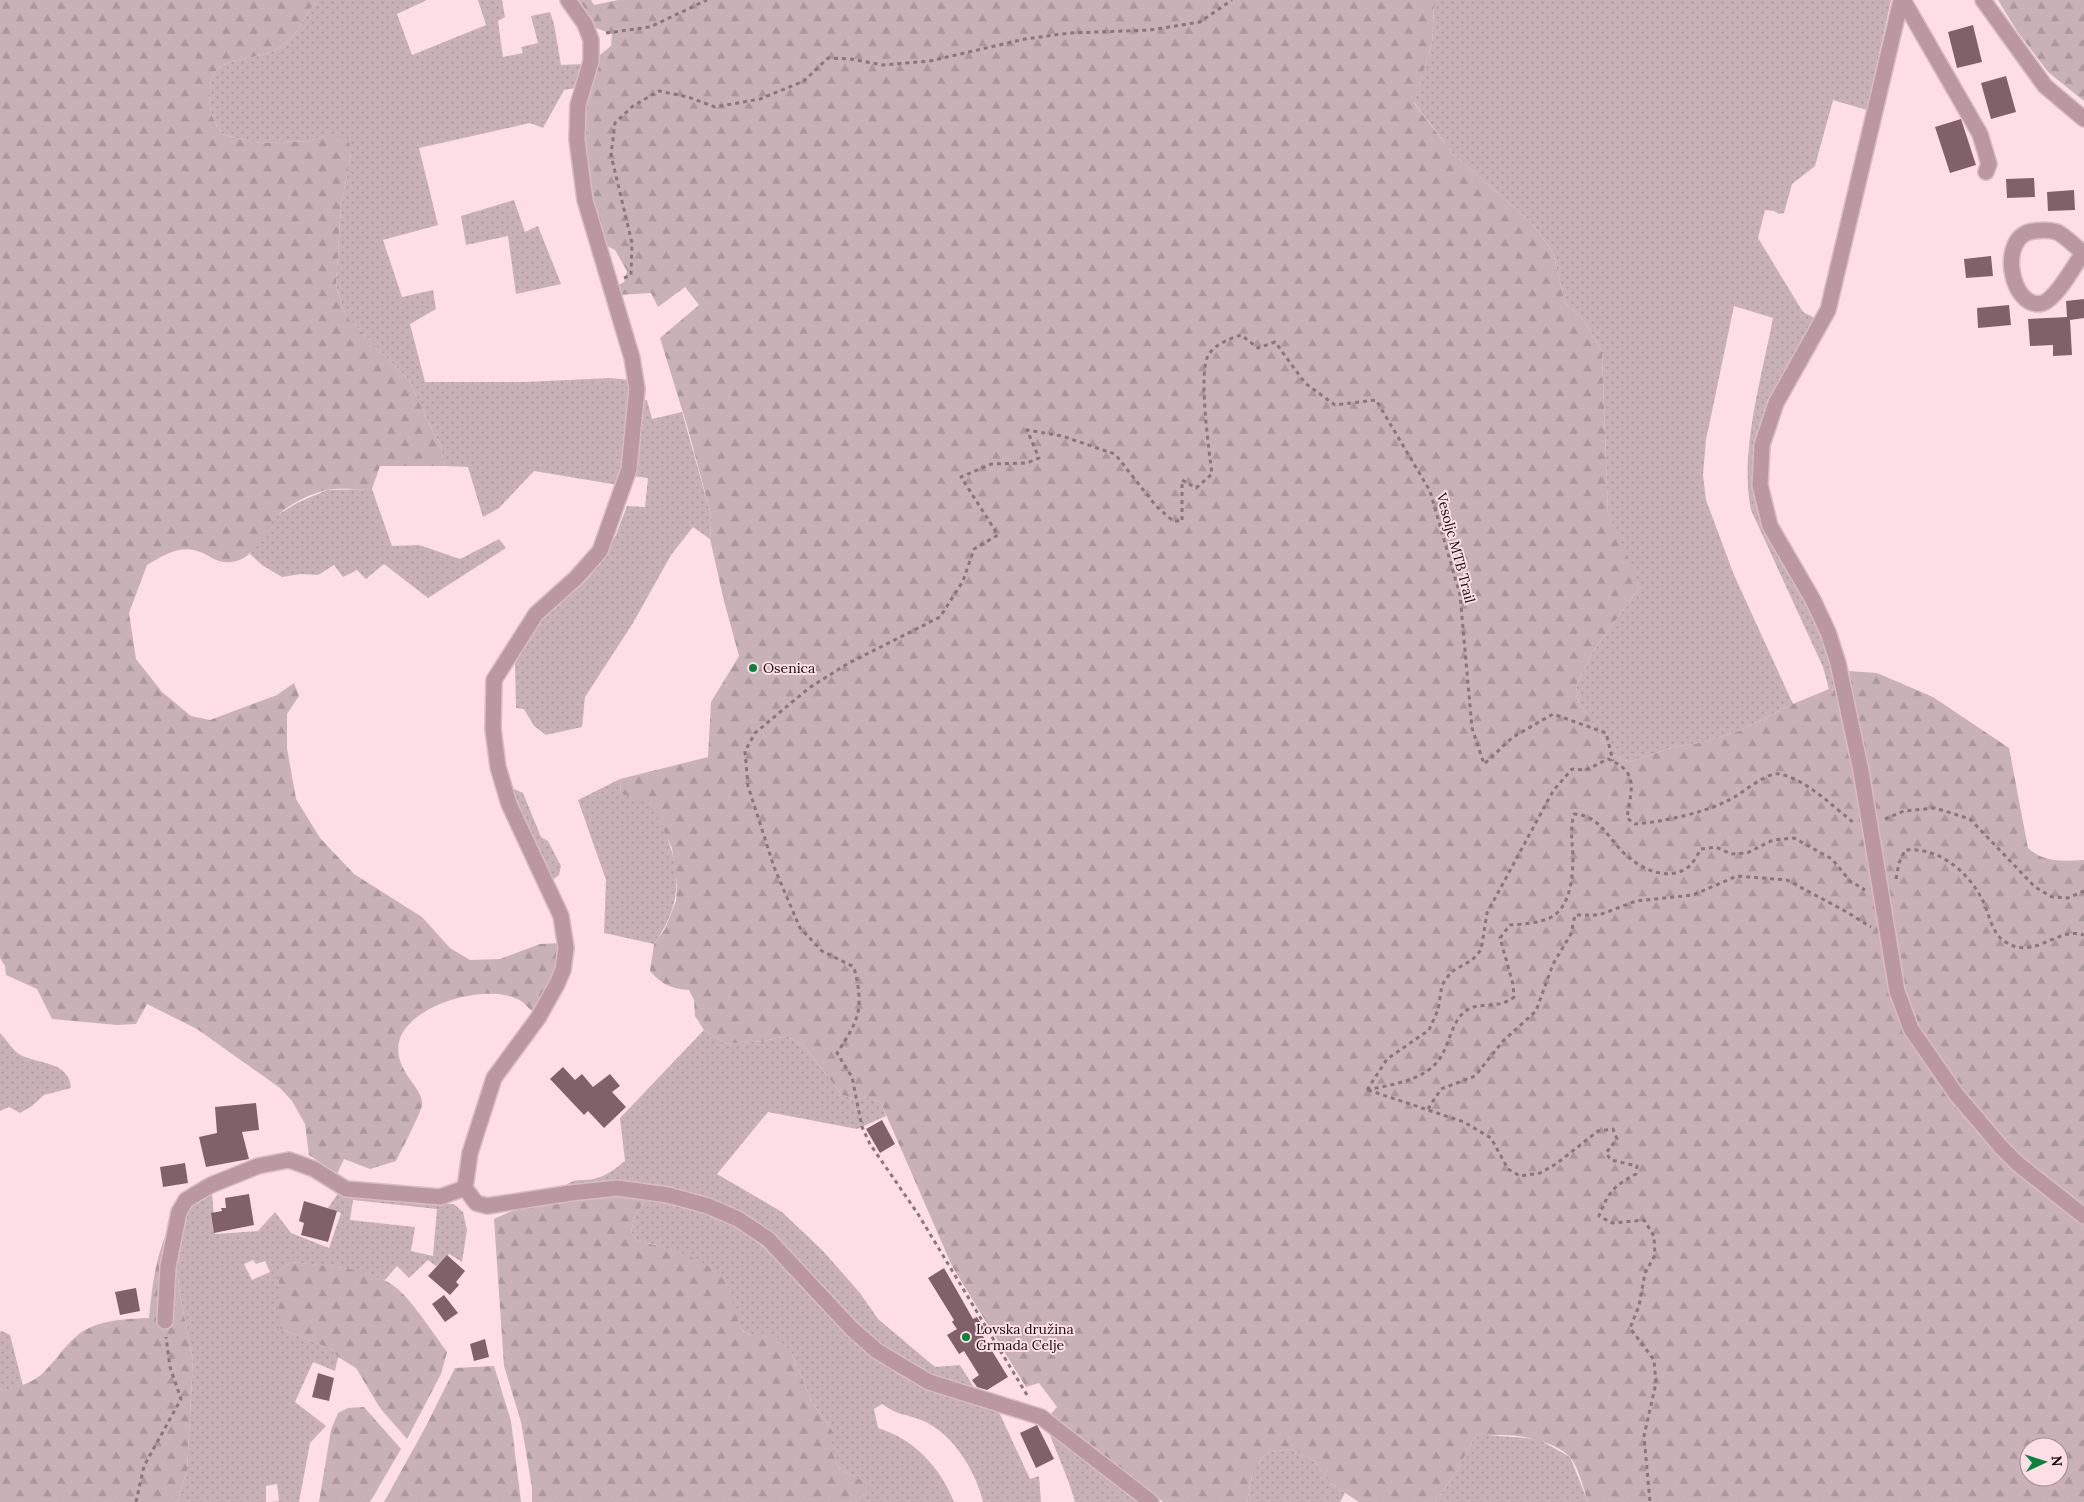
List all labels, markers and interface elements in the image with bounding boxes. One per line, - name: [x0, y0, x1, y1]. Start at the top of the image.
- street label: Vesoljc MTB Trail: [1432, 490, 1479, 605]
- place label: Osenica: [763, 659, 815, 677]
- marker: Osenica: [747, 662, 759, 674]
- place label: Lovska družina Grmada Celje: [976, 1320, 1074, 1354]
- marker: Lovska družina Grmada Celje: [960, 1331, 972, 1343]
- north arrow: [2019, 1437, 2069, 1487]
- text: N: [2048, 1455, 2066, 1467]

